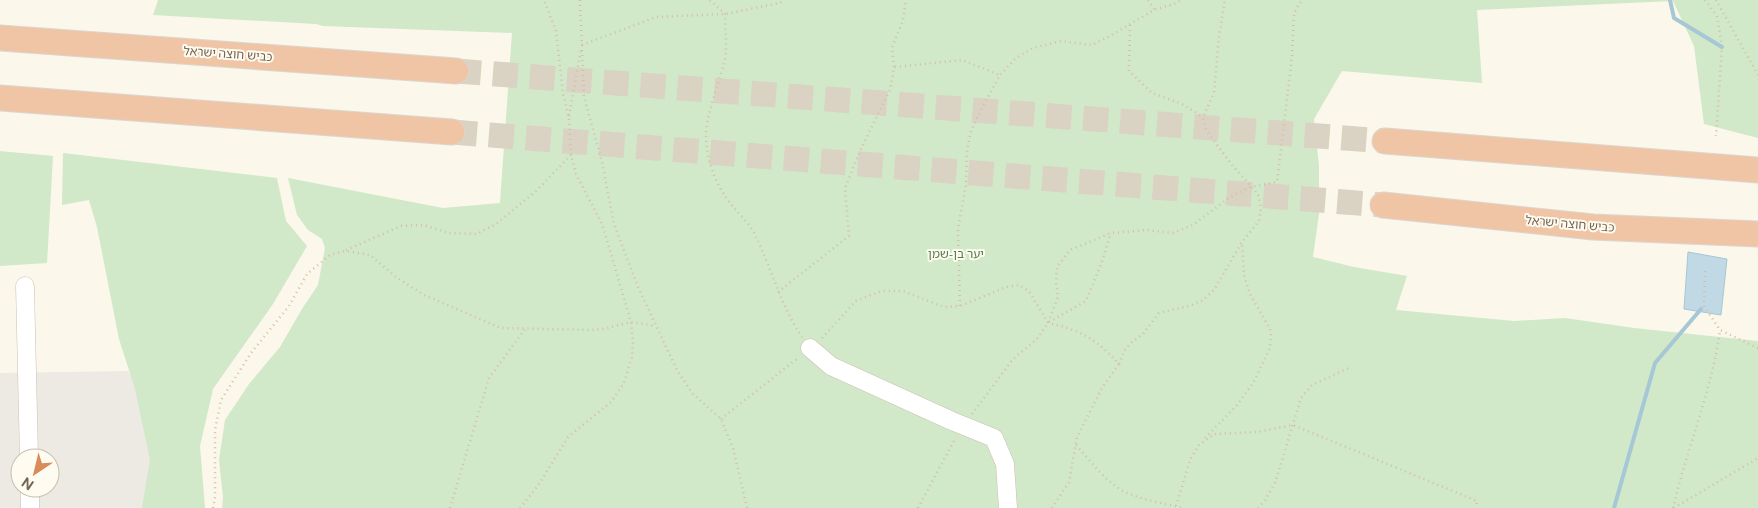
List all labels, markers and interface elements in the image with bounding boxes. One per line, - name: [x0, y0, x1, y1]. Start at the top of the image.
- street label: כביש חוצה ישראל: [183, 44, 273, 64]
- street label: כביש חוצה ישראל: [1525, 213, 1615, 235]
- park label: יער בן-שמן: [928, 247, 984, 261]
- north arrow: [10, 448, 60, 498]
- text: N: [18, 474, 37, 493]

